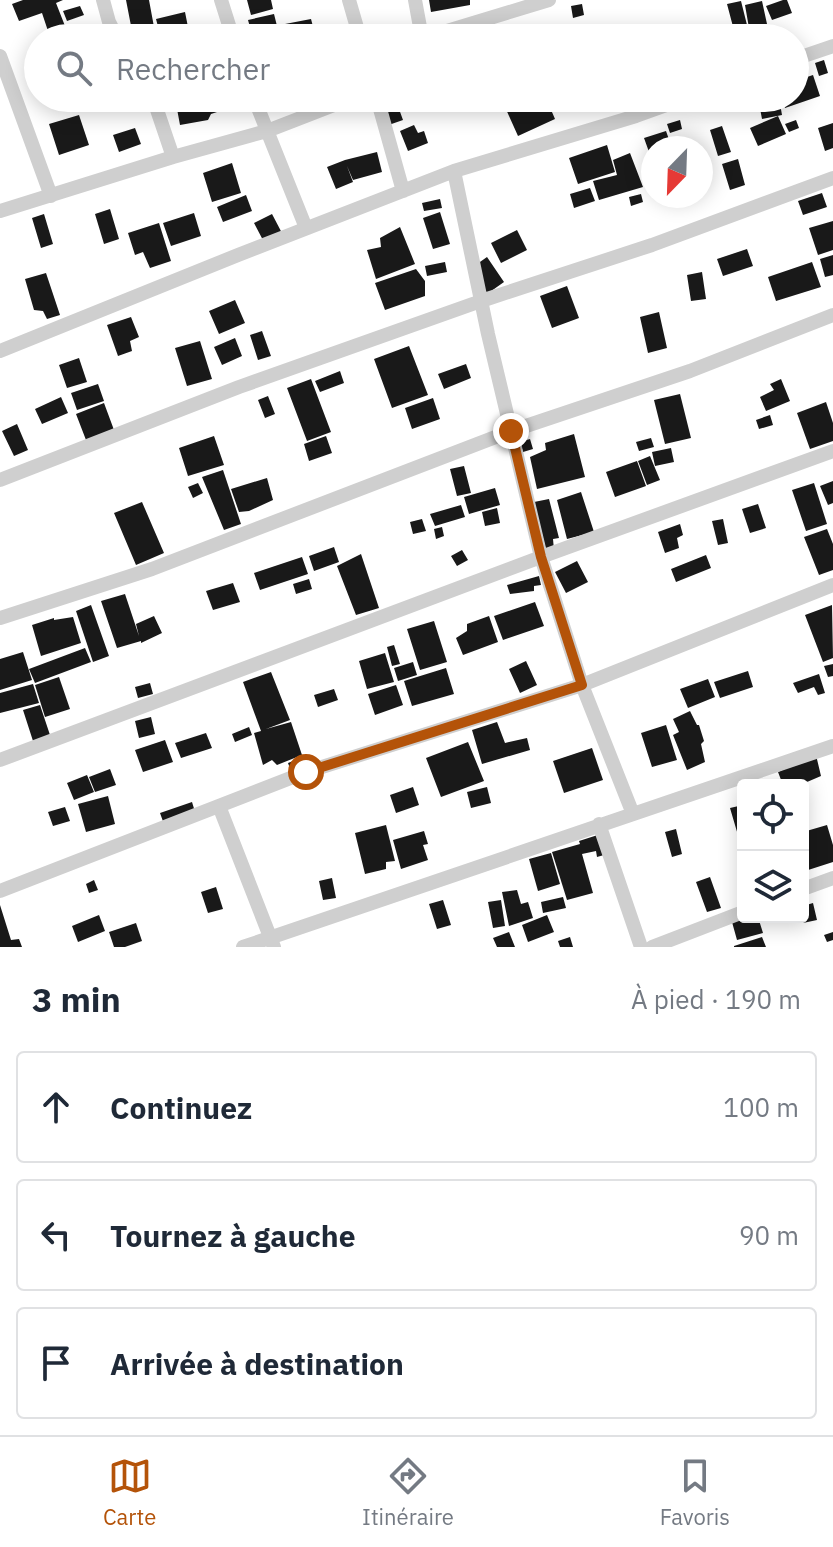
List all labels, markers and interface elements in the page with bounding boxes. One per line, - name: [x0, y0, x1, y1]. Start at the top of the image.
- search box: [24, 24, 809, 112]
- icon: search: [52, 46, 96, 90]
- text: Rechercher: [116, 49, 270, 88]
- north arrow: [641, 136, 713, 208]
- route end: [493, 413, 529, 449]
- route start: [288, 754, 324, 790]
- map controls: [737, 779, 809, 923]
- button: locate: [737, 779, 809, 851]
- button: layers: [737, 851, 809, 923]
- text: 3 min: [32, 977, 121, 1021]
- text: À pied · 190 m: [631, 982, 801, 1016]
- icon: ahead: [34, 1085, 78, 1129]
- text: Continuez: [110, 1088, 252, 1127]
- text: 100 m: [723, 1090, 799, 1124]
- icon: left: [34, 1213, 78, 1257]
- text: Tournez à gauche: [110, 1216, 356, 1255]
- text: 90 m: [739, 1218, 799, 1252]
- icon: arrive: [34, 1341, 78, 1385]
- text: Arrivée à destination: [110, 1344, 404, 1383]
- tab: Carte: [103, 1454, 156, 1531]
- tab: Itinéraire: [362, 1454, 454, 1531]
- tab: Favoris: [660, 1454, 730, 1531]

